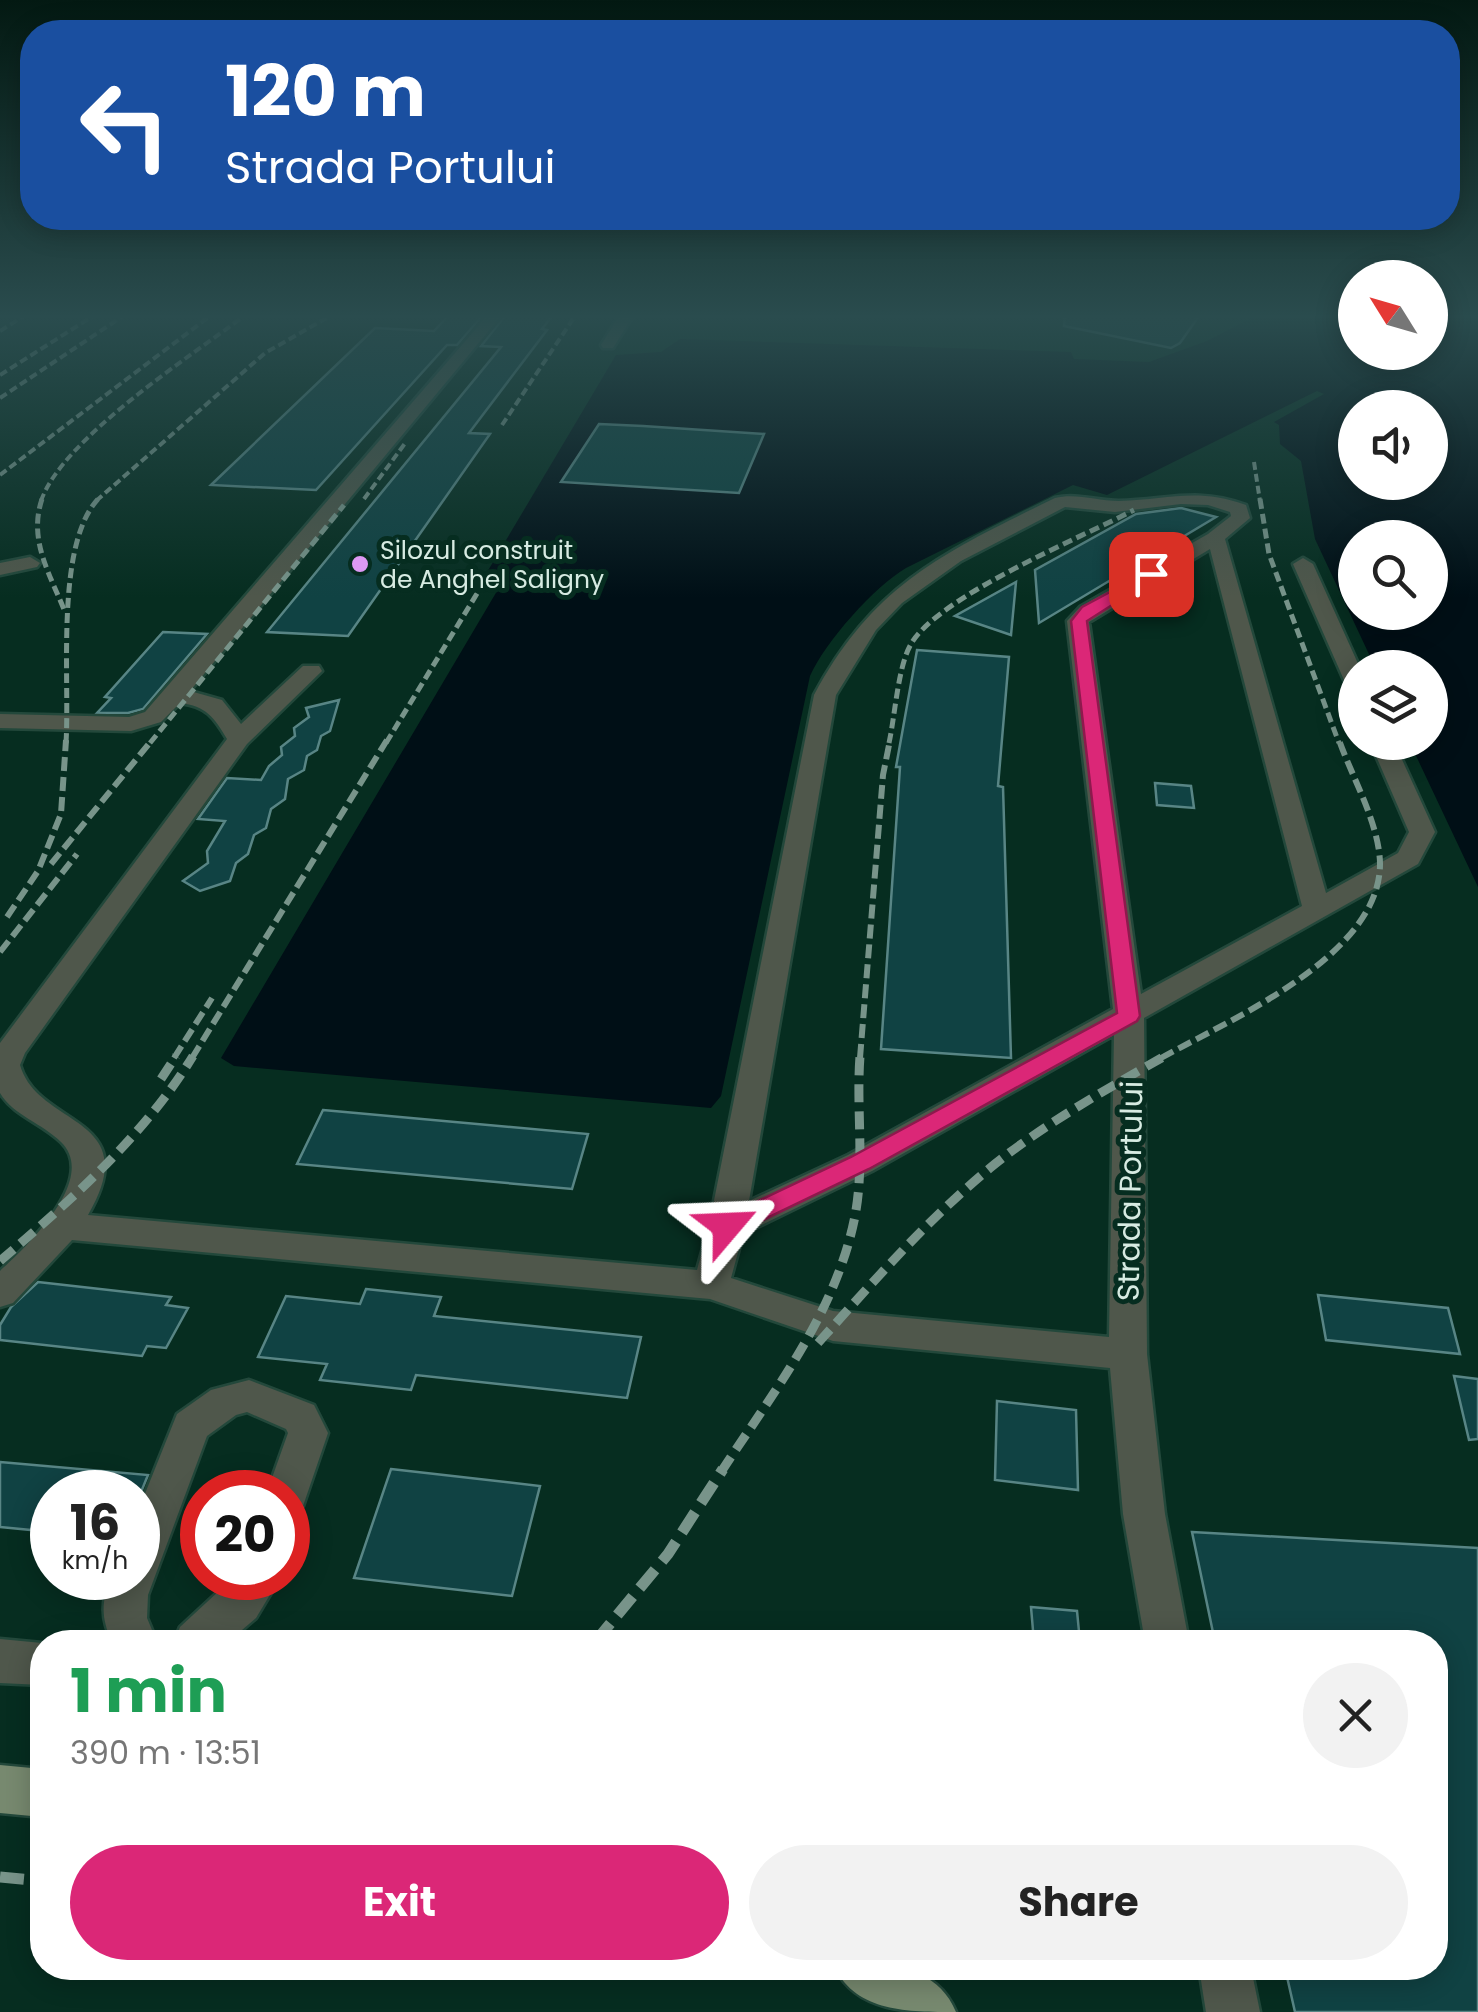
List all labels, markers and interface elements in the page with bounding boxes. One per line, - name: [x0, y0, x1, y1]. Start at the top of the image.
- text: 120 m: [225, 42, 426, 141]
- icon: left: [60, 60, 190, 190]
- text: Strada Portului: [225, 136, 556, 199]
- north arrow: [1338, 260, 1448, 370]
- map controls: [1338, 260, 1448, 760]
- button: sound: [1338, 390, 1448, 500]
- button: search: [1338, 520, 1448, 630]
- pin: [1109, 532, 1194, 617]
- place label: Silozul construit de Anghel Saligny: [380, 533, 604, 597]
- icon: arrive: [1124, 547, 1179, 602]
- marker: Silozul construit de Anghel Saligny: [349, 553, 371, 575]
- button: layers: [1338, 650, 1448, 760]
- street label: Strada Portului: [1107, 1080, 1153, 1302]
- position arrow: [675, 1174, 779, 1278]
- speed limit sign: 20: [180, 1470, 310, 1600]
- text: 16: [70, 1487, 120, 1558]
- text: km/h: [62, 1543, 128, 1578]
- text: 1 min: [70, 1649, 227, 1733]
- button: close: [1303, 1663, 1408, 1768]
- text: 390 m · 13:51: [70, 1730, 261, 1775]
- button: Exit: [70, 1845, 729, 1960]
- button: Share: [749, 1845, 1408, 1960]

